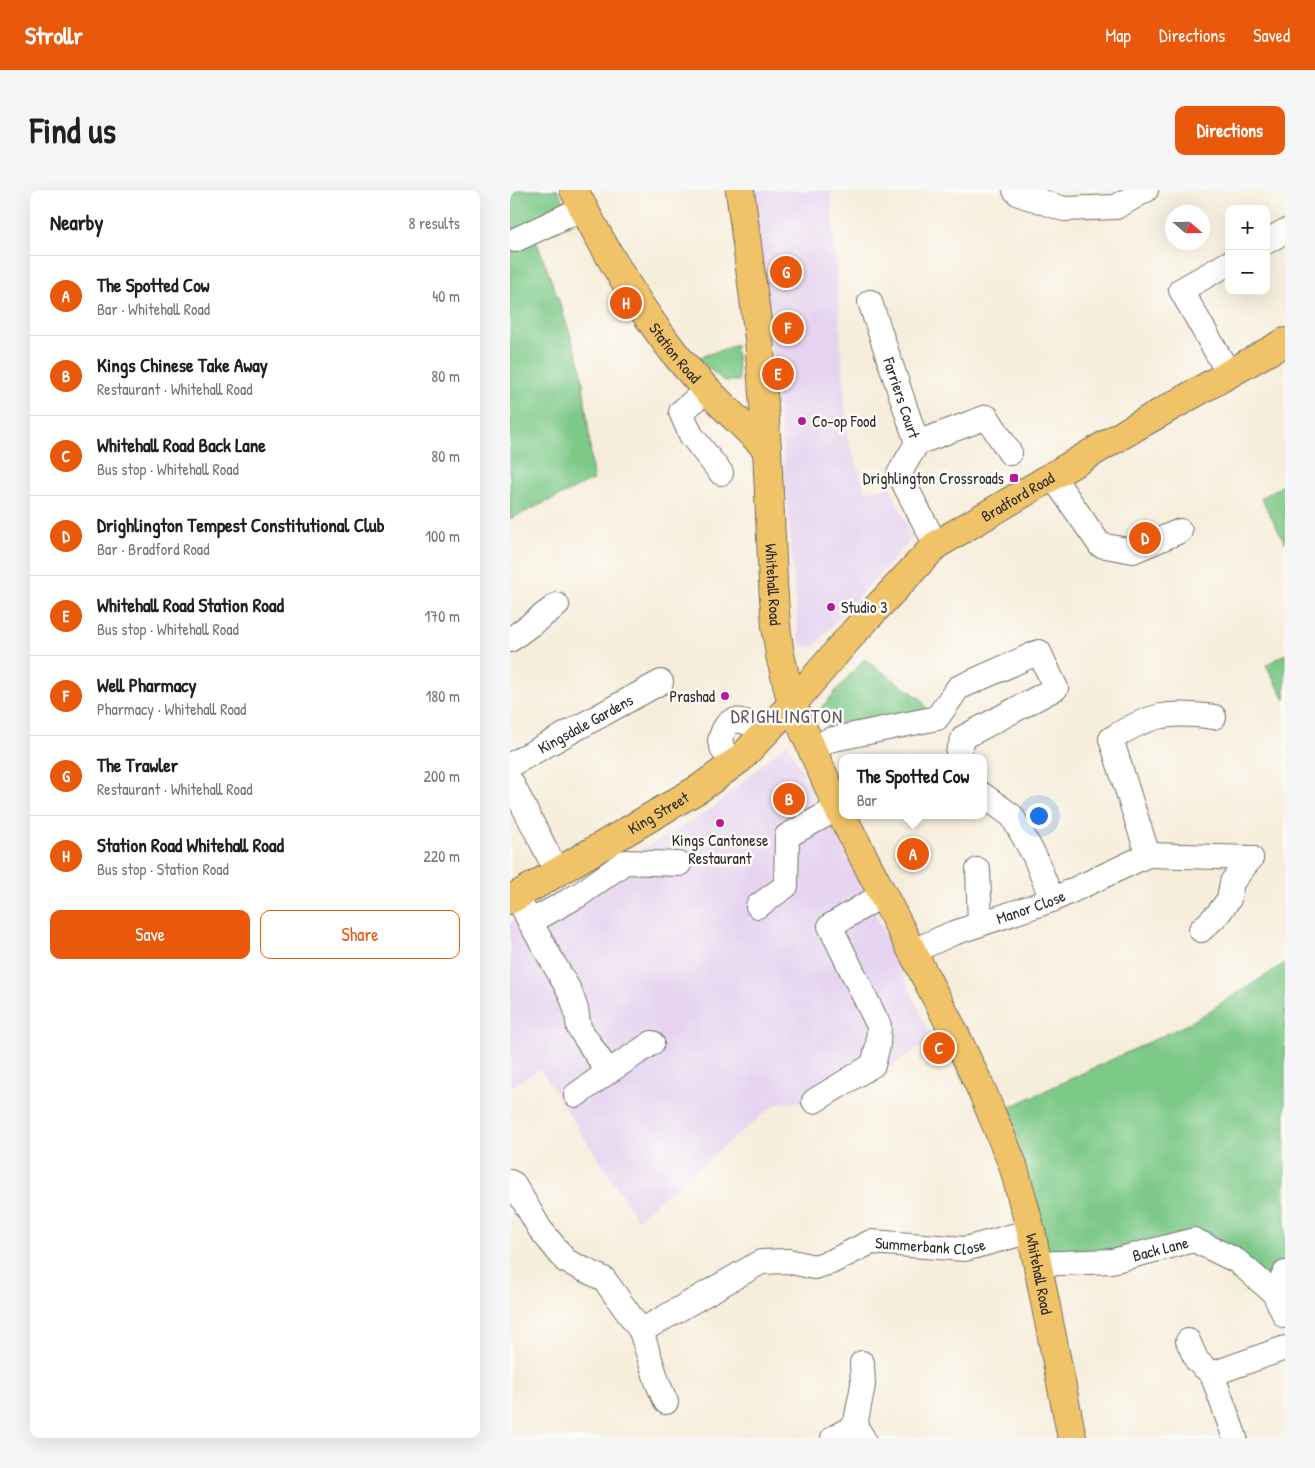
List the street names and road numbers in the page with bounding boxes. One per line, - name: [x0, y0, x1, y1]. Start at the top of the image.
- street label: Station Road: [644, 318, 706, 388]
- street label: Farriers Court: [878, 354, 926, 442]
- street label: Bradford Road: [977, 467, 1058, 527]
- street label: Whitehall Road: [760, 543, 787, 626]
- street label: Kingsdale Gardens: [534, 689, 637, 759]
- street label: King Street: [624, 786, 693, 839]
- street label: Manor Close: [993, 884, 1069, 929]
- street label: Summerbank Close: [874, 1231, 988, 1260]
- street label: Whitehall Road: [1021, 1231, 1058, 1316]
- street label: Back Lane: [1130, 1231, 1191, 1266]

